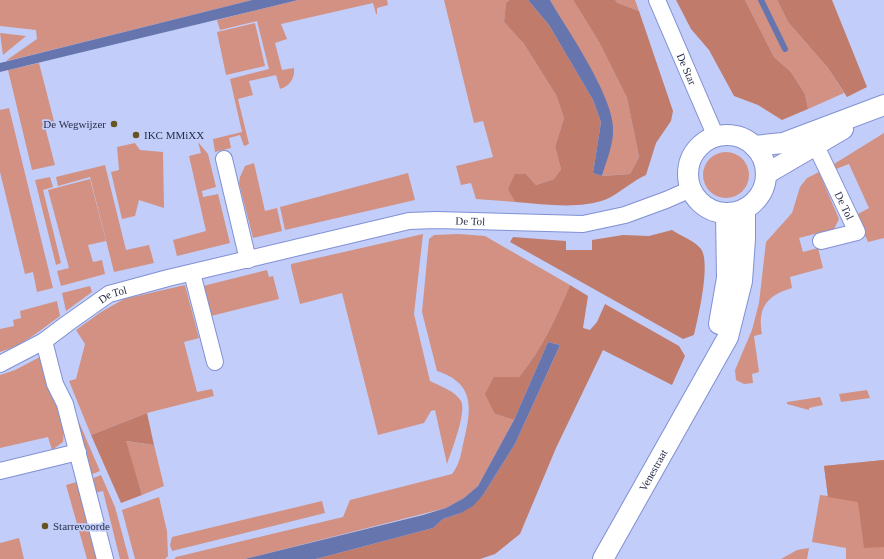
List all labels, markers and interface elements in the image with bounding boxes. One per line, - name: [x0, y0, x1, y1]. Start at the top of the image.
- street label: De Star: [675, 51, 699, 87]
- place label: De Wegwijzer: [43, 118, 106, 130]
- marker: De Wegwijzer: [109, 119, 119, 129]
- place label: IKC MMiXX: [144, 129, 204, 141]
- marker: IKC MMiXX: [131, 130, 141, 140]
- street label: De Tol: [833, 189, 856, 222]
- street label: De Tol: [455, 215, 485, 227]
- street label: De Tol: [96, 283, 128, 306]
- street label: Venestraat: [637, 447, 670, 493]
- place label: Starrevoorde: [53, 520, 110, 532]
- marker: Starrevoorde: [40, 521, 50, 531]

